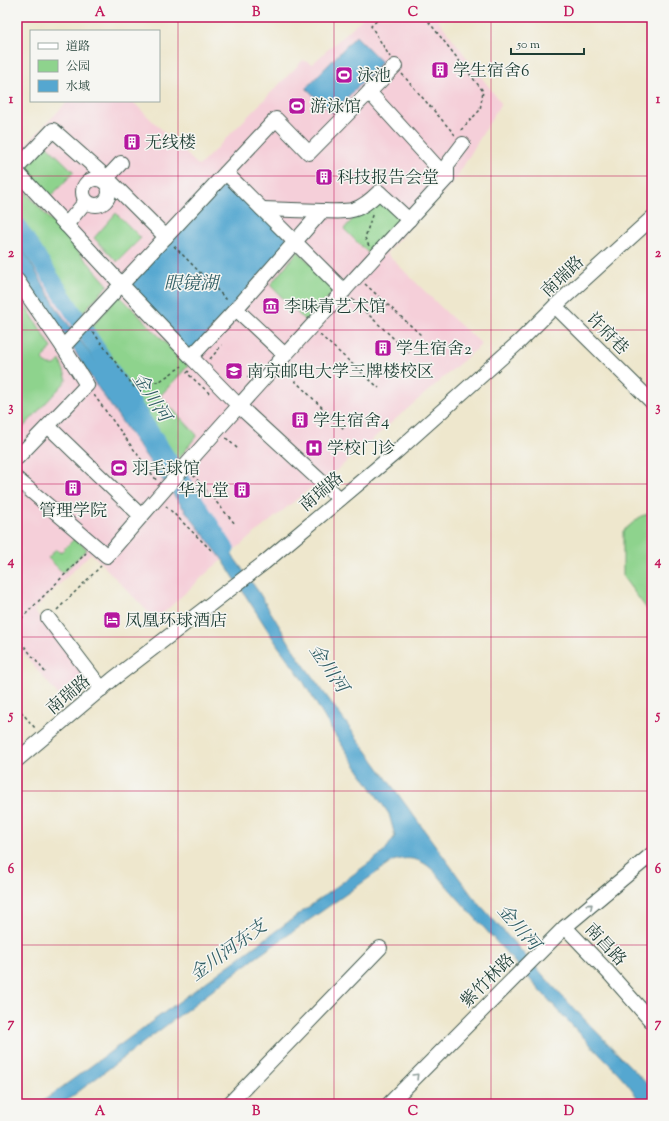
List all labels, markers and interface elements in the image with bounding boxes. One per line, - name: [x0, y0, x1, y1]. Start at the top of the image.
- text: A: [95, 4, 106, 22]
- text: B: [252, 4, 261, 22]
- text: C: [408, 4, 418, 22]
- text: D: [564, 4, 574, 22]
- legend: [30, 30, 160, 102]
- scale bar: [511, 30, 584, 56]
- text: 50 m: [516, 36, 540, 54]
- text: 道路: [66, 38, 90, 56]
- text: 公园: [66, 58, 90, 76]
- building icon: 学生宿舍6: [430, 60, 450, 80]
- place label: 学生宿舍6: [453, 60, 529, 84]
- sports icon: 泳池: [334, 65, 354, 85]
- place label: 泳池: [357, 65, 391, 89]
- text: 水域: [66, 78, 90, 96]
- text: 1: [9, 91, 14, 109]
- text: 1: [656, 91, 661, 109]
- sports icon: 游泳馆: [287, 96, 307, 116]
- place label: 游泳馆: [310, 96, 361, 120]
- building icon: 无线楼: [122, 132, 142, 152]
- place label: 无线楼: [145, 132, 196, 156]
- building icon: 科技报告会堂: [314, 167, 334, 187]
- place label: 科技报告会堂: [337, 167, 439, 191]
- text: 2: [8, 245, 15, 263]
- text: 2: [655, 245, 662, 263]
- street label: 南瑞路: [537, 251, 590, 304]
- water label: 眼镜湖: [164, 272, 221, 298]
- museum icon: 李味青艺术馆: [261, 296, 281, 316]
- place label: 李味青艺术馆: [284, 296, 386, 320]
- street label: 许府巷: [580, 308, 633, 361]
- building icon: 学生宿舍2: [373, 338, 393, 358]
- place label: 学生宿舍2: [396, 338, 472, 362]
- school or university icon: 南京邮电大学三牌楼校区: [224, 361, 244, 381]
- place label: 南京邮电大学三牌楼校区: [247, 361, 434, 385]
- water label: 金川河: [125, 368, 178, 430]
- text: 3: [8, 399, 14, 417]
- text: 3: [655, 399, 661, 417]
- building icon: 学生宿舍4: [290, 410, 310, 430]
- place label: 学生宿舍4: [313, 410, 390, 434]
- hospital icon: 学校门诊: [304, 438, 324, 458]
- place label: 学校门诊: [327, 438, 395, 462]
- sports icon: 羽毛球馆: [109, 458, 129, 478]
- place label: 羽毛球馆: [132, 458, 200, 482]
- street label: 南瑞路: [295, 467, 350, 518]
- building icon: 管理学院: [63, 478, 83, 498]
- place label: 华礼堂: [178, 480, 229, 504]
- building icon: 华礼堂: [232, 480, 252, 500]
- place label: 管理学院: [39, 500, 107, 524]
- text: 4: [7, 553, 15, 571]
- text: 4: [654, 553, 662, 571]
- hotel icon: 凤凰环球酒店: [102, 610, 122, 630]
- place label: 凤凰环球酒店: [125, 610, 227, 634]
- water label: 金川河: [301, 639, 355, 701]
- street label: 南瑞路: [42, 670, 97, 721]
- text: 5: [8, 707, 14, 725]
- text: 5: [655, 707, 661, 725]
- text: 6: [8, 861, 15, 879]
- text: 6: [655, 861, 662, 879]
- water label: 金川河: [490, 899, 547, 959]
- one-way arrow: [586, 903, 593, 910]
- water label: 金川河东支: [185, 913, 276, 989]
- street label: 南昌路: [578, 919, 631, 972]
- street label: 紫竹林路: [456, 949, 521, 1014]
- text: 7: [8, 1015, 15, 1033]
- text: 7: [655, 1015, 662, 1033]
- one-way arrow: [411, 1073, 419, 1081]
- text: A: [95, 1103, 106, 1121]
- text: B: [252, 1103, 261, 1121]
- text: C: [408, 1103, 418, 1121]
- text: D: [564, 1103, 574, 1121]

